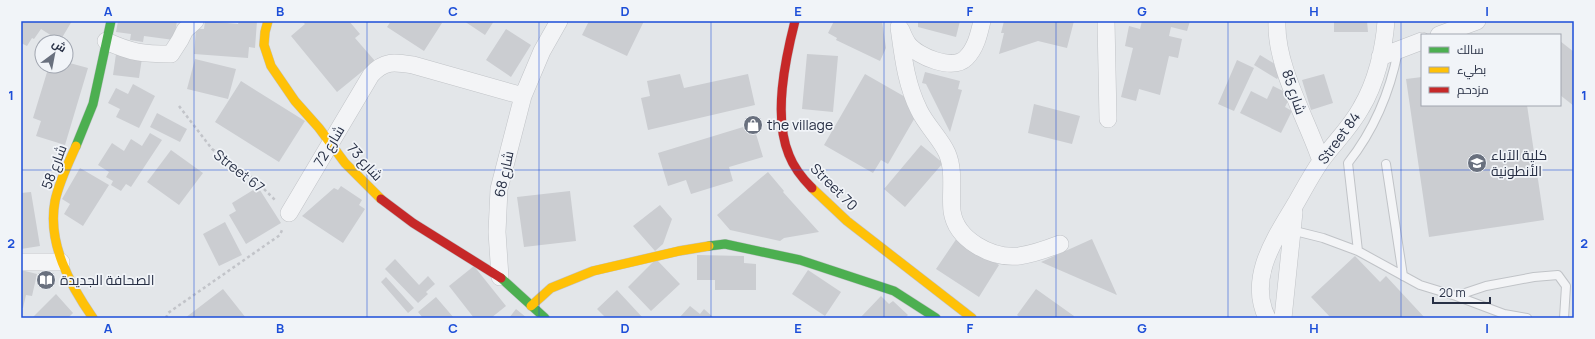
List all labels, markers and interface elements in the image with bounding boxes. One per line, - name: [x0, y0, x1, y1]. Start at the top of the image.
- text: A: [104, 2, 113, 20]
- text: B: [276, 2, 284, 20]
- text: C: [448, 2, 458, 20]
- text: D: [620, 2, 630, 20]
- text: E: [794, 2, 802, 20]
- text: F: [967, 2, 974, 20]
- text: G: [1137, 2, 1147, 20]
- text: H: [1309, 2, 1319, 20]
- text: I: [1485, 2, 1489, 20]
- north arrow: [34, 34, 74, 74]
- legend: [1421, 34, 1561, 106]
- text: ش: [50, 35, 70, 55]
- text: سالك: [1457, 41, 1484, 58]
- text: بطيء: [1457, 61, 1486, 80]
- street label: شارع 85: [1278, 67, 1311, 117]
- text: مزدحم: [1457, 81, 1489, 98]
- text: 1: [8, 86, 14, 104]
- text: 1: [1581, 86, 1587, 104]
- street label: Street 84: [1313, 108, 1364, 168]
- shop icon: the village: [742, 114, 764, 136]
- place label: the village: [767, 115, 833, 134]
- street label: شارع 72: [309, 122, 348, 170]
- street label: شارع 73: [343, 139, 387, 185]
- street label: شارع 58: [36, 142, 71, 192]
- street label: Street 67: [210, 145, 269, 196]
- place label: كلية الآباء الأنطونية: [1491, 145, 1547, 180]
- street label: شارع 68: [489, 149, 518, 199]
- school or university icon: كلية الآباء الأنطونية: [1466, 152, 1488, 174]
- street label: Street 70: [807, 159, 862, 214]
- text: 2: [7, 234, 15, 252]
- text: 2: [1580, 234, 1588, 252]
- library icon: الصحافة الجديدة: [35, 269, 57, 291]
- place label: الصحافة الجديدة: [60, 270, 154, 289]
- scale bar: [1433, 279, 1490, 305]
- text: 20 m: [1439, 284, 1466, 301]
- text: A: [104, 319, 113, 337]
- text: B: [276, 319, 284, 337]
- text: C: [448, 319, 458, 337]
- text: D: [620, 319, 630, 337]
- text: E: [794, 319, 802, 337]
- text: F: [967, 319, 974, 337]
- text: G: [1137, 319, 1147, 337]
- text: H: [1309, 319, 1319, 337]
- text: I: [1485, 319, 1489, 337]

